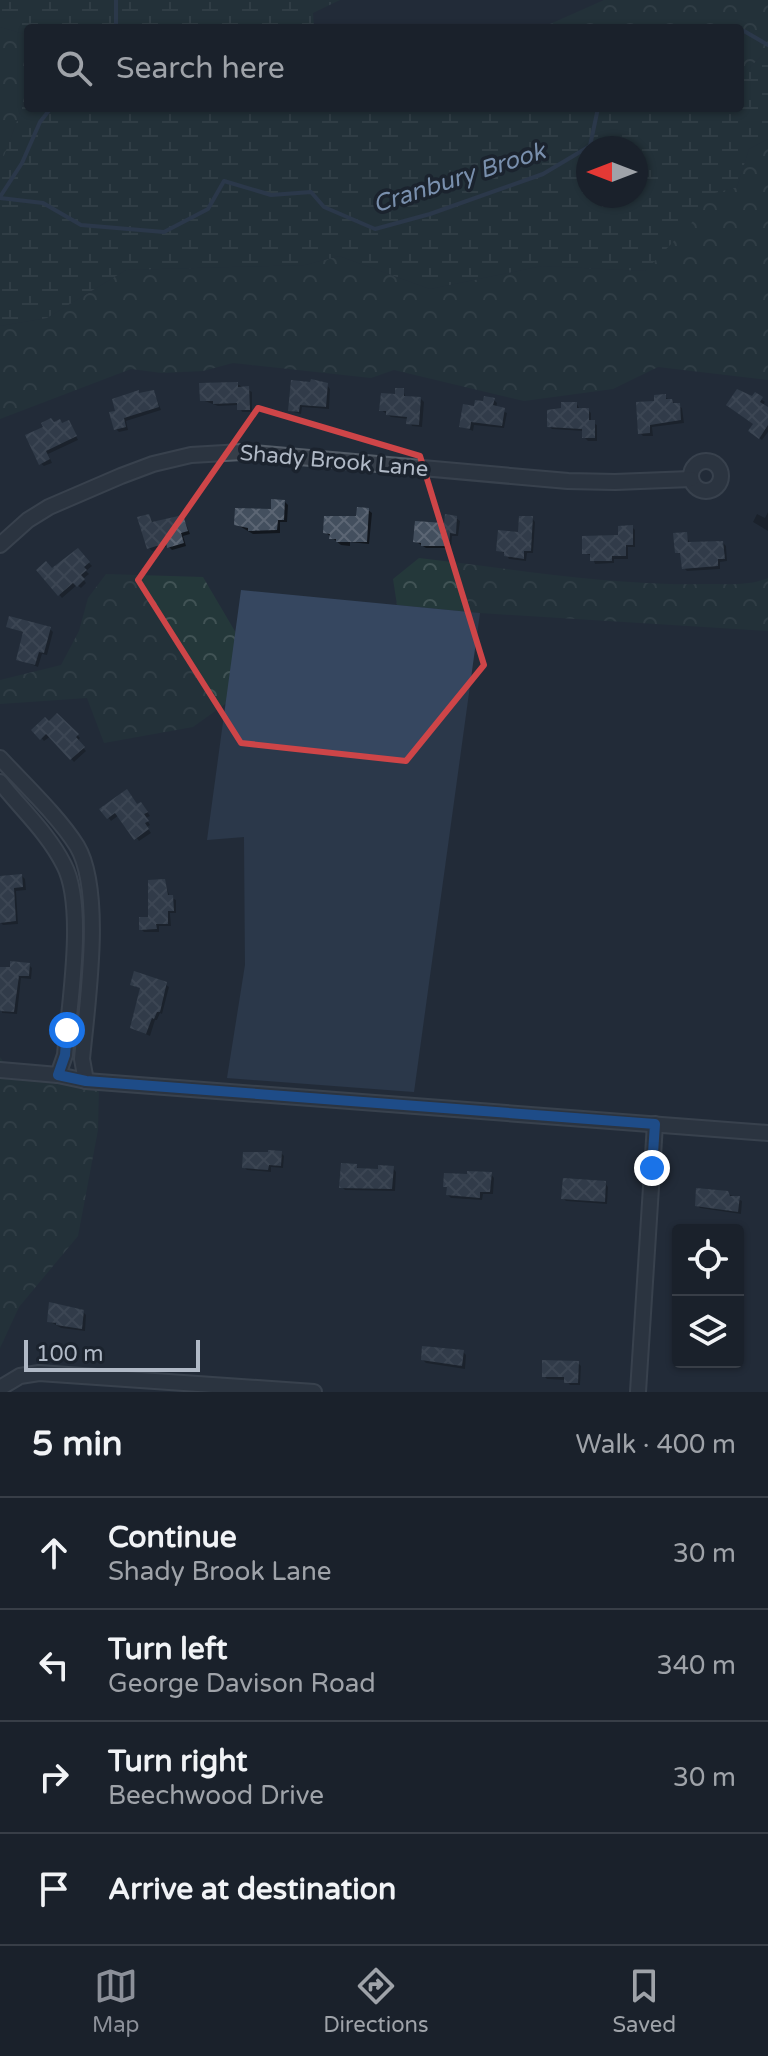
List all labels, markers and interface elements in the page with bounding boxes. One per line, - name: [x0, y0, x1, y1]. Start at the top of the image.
- search box: [24, 24, 744, 112]
- icon: search: [52, 46, 96, 90]
- text: Search here: [116, 50, 285, 87]
- water label: Cranbury Brook: [369, 136, 551, 220]
- north arrow: [576, 136, 648, 208]
- street label: Shady Brook Lane: [239, 440, 429, 482]
- route start: [49, 1012, 85, 1048]
- route end: [634, 1150, 670, 1186]
- map controls: [672, 1224, 744, 1368]
- button: locate: [672, 1224, 744, 1296]
- button: layers: [672, 1296, 744, 1368]
- scale bar: [24, 1336, 200, 1372]
- text: 100 m: [36, 1341, 103, 1367]
- text: 5 min: [32, 1424, 123, 1465]
- text: Walk · 400 m: [576, 1429, 736, 1460]
- text: Continue: [108, 1519, 237, 1556]
- icon: ahead: [32, 1531, 76, 1575]
- text: 30 m: [673, 1538, 736, 1569]
- text: Shady Brook Lane: [108, 1556, 331, 1587]
- text: Turn left: [108, 1631, 227, 1668]
- icon: left: [32, 1643, 76, 1687]
- text: 340 m: [656, 1650, 736, 1681]
- text: George Davison Road: [108, 1668, 376, 1699]
- text: Turn right: [108, 1743, 248, 1780]
- icon: right: [32, 1755, 76, 1799]
- text: 30 m: [673, 1762, 736, 1793]
- text: Beechwood Drive: [108, 1780, 324, 1811]
- icon: arrive: [32, 1867, 76, 1911]
- text: Arrive at destination: [108, 1871, 396, 1908]
- tab: Map: [92, 1964, 139, 2038]
- tab: Directions: [323, 1964, 429, 2038]
- tab: Saved: [612, 1964, 676, 2038]

